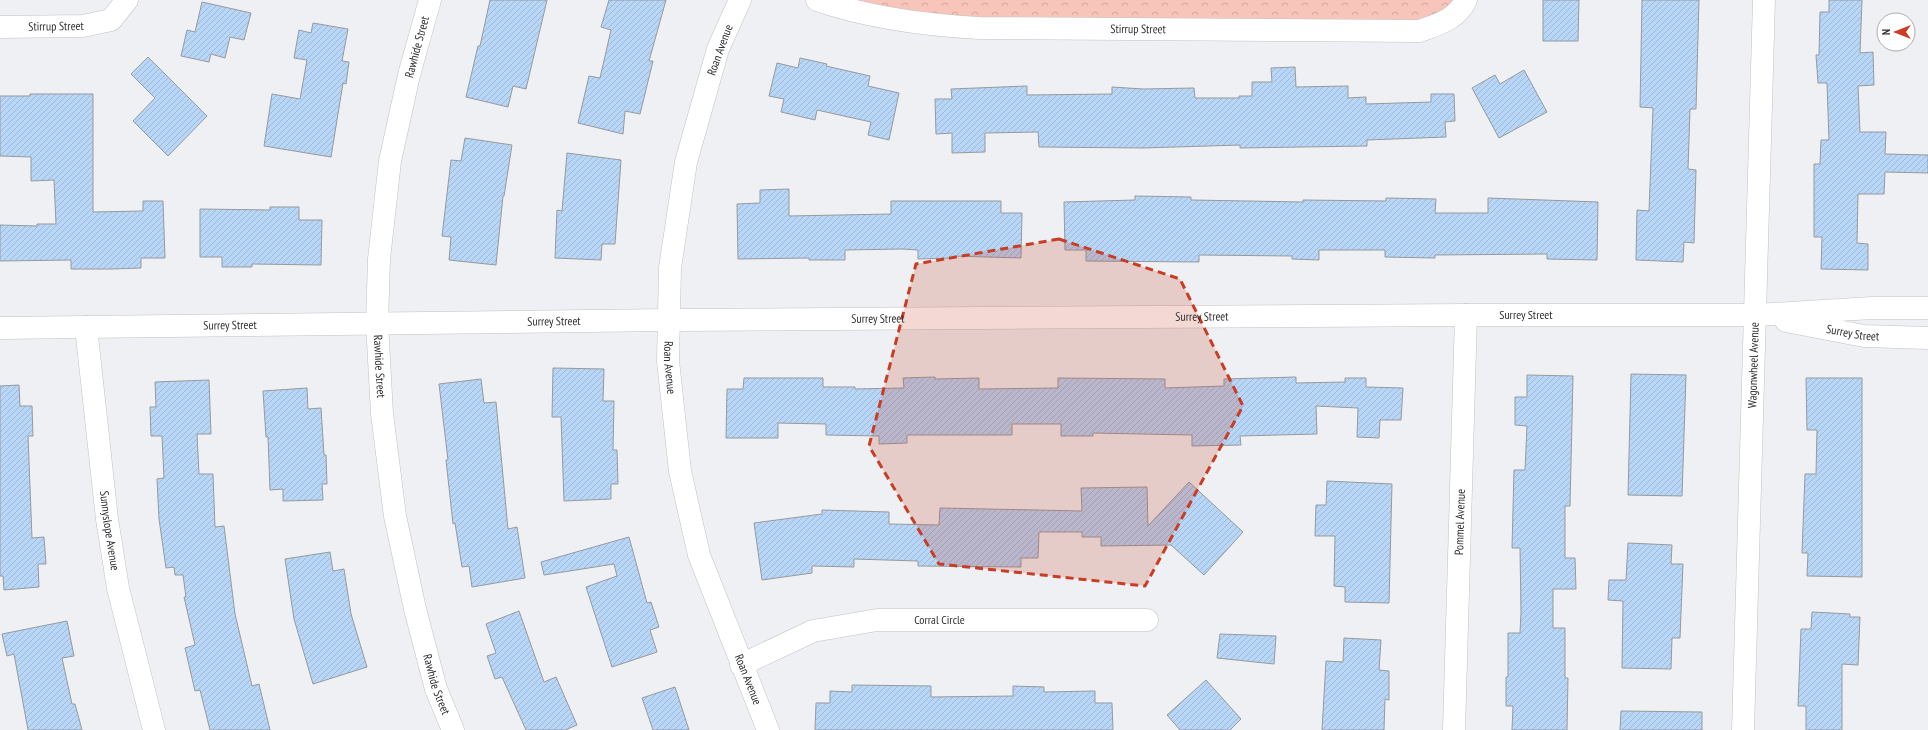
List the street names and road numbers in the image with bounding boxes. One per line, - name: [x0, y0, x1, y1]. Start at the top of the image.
- street label: Rawhide Street: [401, 14, 432, 79]
- street label: Stirrup Street: [28, 18, 85, 34]
- street label: Stirrup Street: [1110, 21, 1167, 36]
- street label: Roan Avenue: [703, 22, 736, 77]
- street label: Surrey Street: [1499, 307, 1553, 322]
- street label: Surrey Street: [1175, 308, 1229, 324]
- street label: Surrey Street: [851, 311, 905, 326]
- street label: Surrey Street: [527, 313, 581, 329]
- street label: Surrey Street: [203, 317, 257, 333]
- street label: Surrey Street: [1825, 321, 1880, 343]
- street label: Wagonwheel Avenue: [1744, 322, 1762, 408]
- street label: Rawhide Street: [371, 334, 389, 399]
- street label: Roan Avenue: [661, 341, 680, 395]
- street label: Pommel Avenue: [1451, 489, 1468, 555]
- street label: Sunnyslope Avenue: [97, 490, 123, 572]
- street label: Corral Circle: [914, 612, 965, 627]
- street label: Rawhide Street: [420, 652, 454, 717]
- street label: Roan Avenue: [732, 652, 765, 707]

